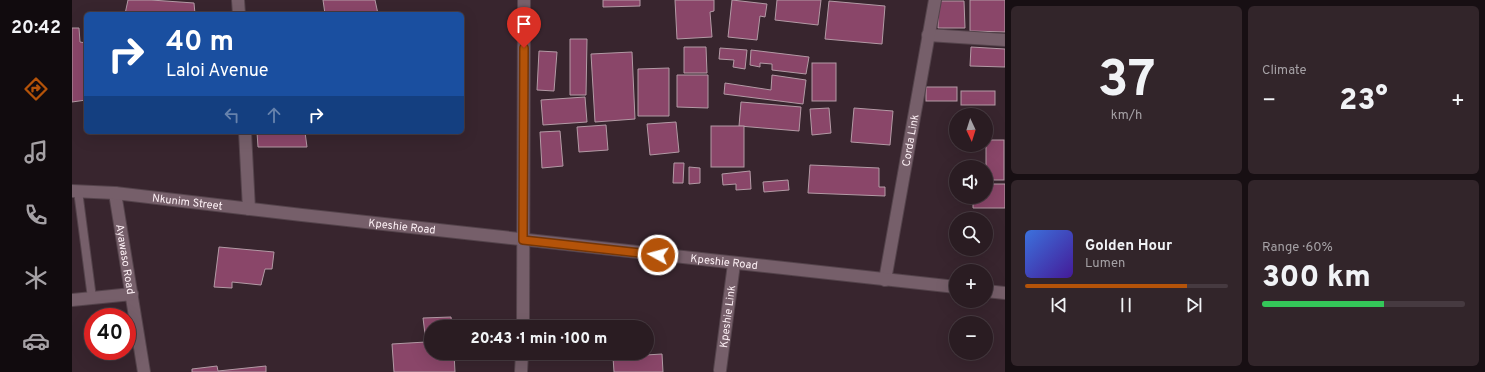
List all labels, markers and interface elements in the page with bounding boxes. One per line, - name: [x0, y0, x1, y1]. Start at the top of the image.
- pin: [507, 7.0, 541, 48]
- icon: arrive: [513, 13, 535, 35]
- text: 20:42: [11, 17, 61, 40]
- text: 40 m: [166, 25, 234, 61]
- icon: right: [100, 28, 152, 80]
- text: 37: [1097, 49, 1156, 115]
- text: Laloi Avenue: [166, 60, 269, 83]
- text: Climate: [1262, 63, 1307, 79]
- icon: directions: [22, 75, 50, 103]
- text: 23°: [1339, 83, 1388, 120]
- text: −: [1262, 88, 1276, 115]
- text: +: [1451, 88, 1465, 115]
- icon: left: [221, 104, 243, 126]
- icon: ahead: [263, 104, 285, 126]
- icon: right: [305, 104, 327, 126]
- north arrow: [949, 108, 993, 152]
- map controls: [949, 108, 993, 360]
- text: km/h: [1111, 108, 1142, 124]
- street label: Corda Link: [899, 113, 923, 168]
- icon: music: [22, 138, 50, 166]
- button: sound: [949, 160, 993, 204]
- street label: Nkunim Street: [151, 191, 223, 214]
- icon: phone: [22, 201, 50, 229]
- button: search: [949, 212, 993, 256]
- street label: Kpeshie Road: [368, 216, 436, 238]
- street label: Ayawaso Road: [112, 223, 137, 295]
- position arrow: [637, 234, 679, 276]
- text: Golden Hour: [1085, 237, 1172, 256]
- text: Range · 60%: [1262, 240, 1333, 256]
- street label: Kpeshie Road: [690, 252, 758, 273]
- text: Lumen: [1085, 256, 1125, 272]
- text: 300 km: [1262, 260, 1371, 297]
- icon: climate: [22, 264, 50, 292]
- button: +: [949, 264, 993, 308]
- street label: Kpeshie Link: [717, 284, 739, 349]
- icon: previous: [1048, 294, 1070, 316]
- icon: pause: [1115, 294, 1137, 316]
- icon: next: [1183, 294, 1205, 316]
- speed limit sign: 40: [84, 308, 136, 360]
- button: −: [949, 316, 993, 360]
- icon: car: [22, 327, 50, 355]
- text: 20:43 · 1 min · 100 m: [471, 330, 607, 349]

